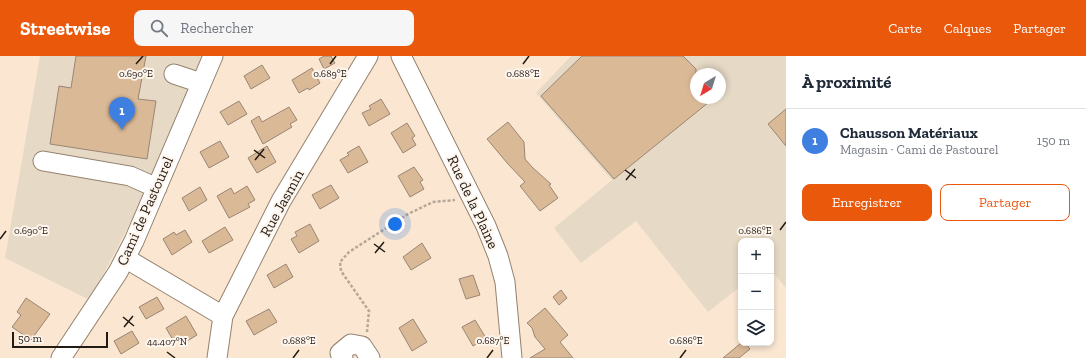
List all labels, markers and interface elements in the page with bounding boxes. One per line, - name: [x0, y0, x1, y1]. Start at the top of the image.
- search box: [134, 10, 414, 46]
- text: Streetwise: [20, 17, 110, 40]
- icon: search: [148, 17, 170, 39]
- text: Rechercher: [180, 19, 254, 37]
- text: Carte: [888, 20, 922, 37]
- text: Calques: [944, 20, 991, 37]
- text: Partager: [1013, 20, 1066, 37]
- text: 0.690°E: [119, 68, 153, 80]
- text: 0.689°E: [313, 68, 347, 80]
- text: 0.688°E: [506, 68, 540, 80]
- north arrow: [690, 68, 726, 104]
- text: À proximité: [802, 72, 891, 92]
- pin: 1: [109, 97, 135, 130]
- text: Chausson Matériaux: [840, 124, 978, 142]
- text: 1: [812, 133, 818, 148]
- text: 150 m: [1037, 133, 1070, 148]
- text: Magasin · Cami de Pastourel: [840, 142, 998, 157]
- street label: Rue de la Plaine: [443, 152, 503, 252]
- street label: Cami de Pastourel: [113, 154, 177, 268]
- street label: Rue Jasmin: [256, 166, 308, 240]
- button: Enregistrer: [802, 184, 932, 221]
- button: Partager: [940, 184, 1070, 221]
- your location: [385, 214, 405, 234]
- text: 0.690°E: [14, 225, 48, 237]
- text: 0.686°E: [738, 225, 772, 237]
- map controls: [738, 238, 774, 346]
- button: +: [738, 238, 774, 274]
- button: −: [738, 274, 774, 310]
- button: layers: [738, 310, 774, 346]
- scale bar: [12, 330, 108, 349]
- text: 50 m: [18, 332, 42, 345]
- text: 0.688°E: [282, 335, 316, 347]
- text: 0.687°E: [477, 335, 510, 347]
- text: 0.686°E: [669, 335, 703, 347]
- text: 44.407°N: [147, 336, 188, 348]

